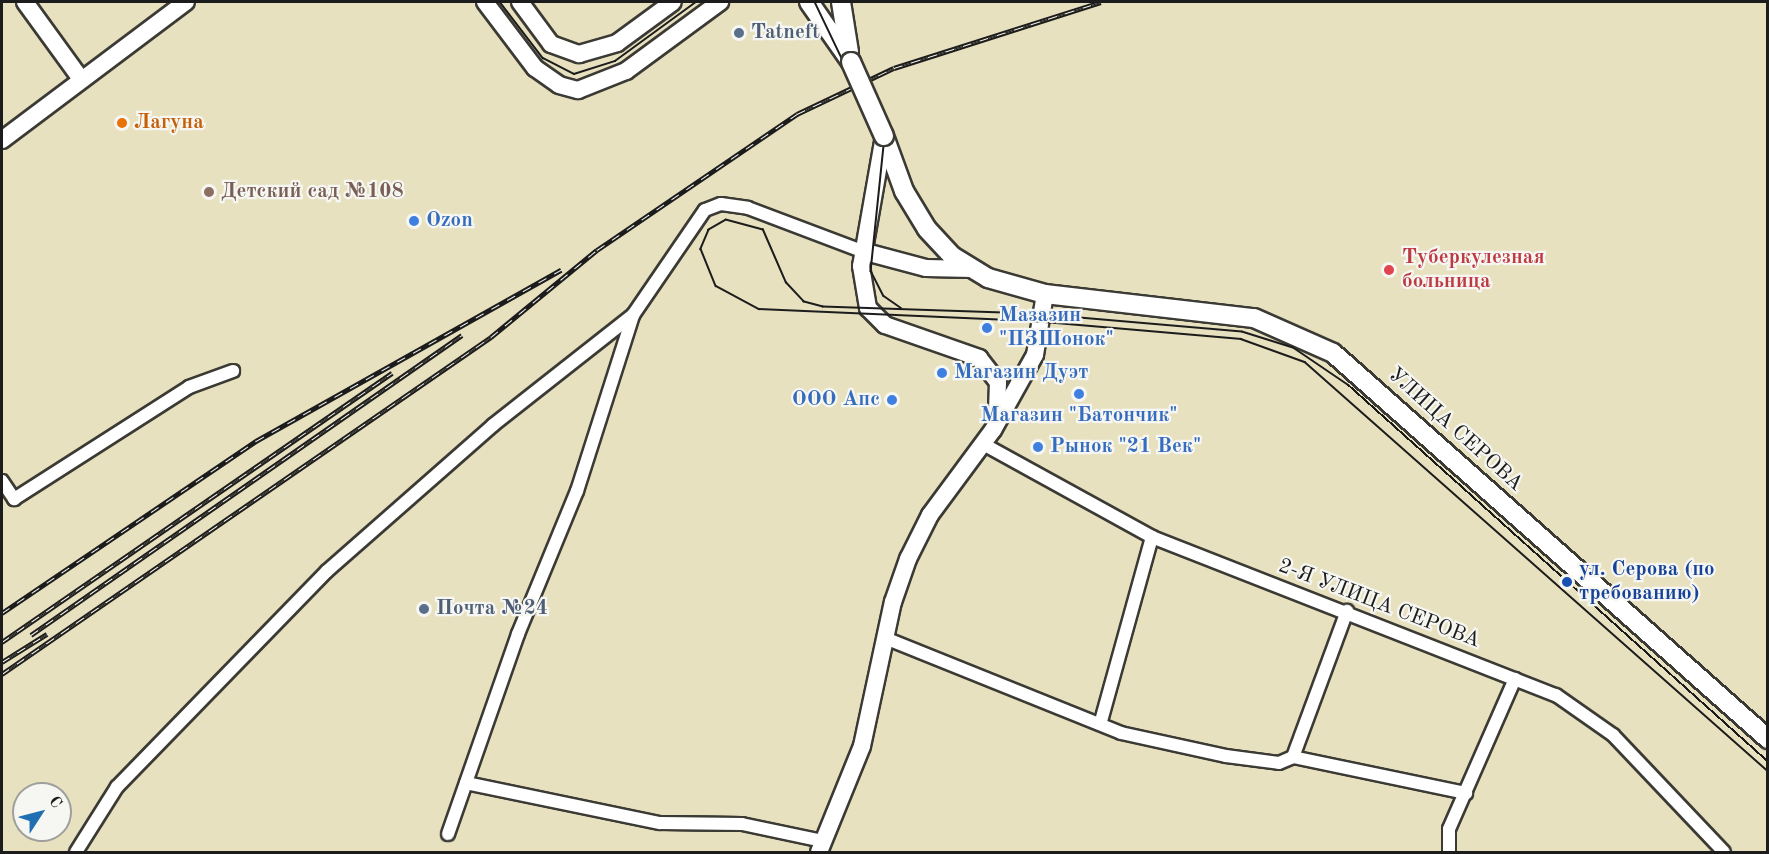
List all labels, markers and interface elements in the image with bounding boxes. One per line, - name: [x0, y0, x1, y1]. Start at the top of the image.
- place label: Tatneft: [751, 20, 820, 46]
- marker: Tatneft: [732, 26, 746, 40]
- place label: Лагуна: [134, 110, 204, 136]
- marker: Лагуна: [115, 116, 129, 130]
- place label: Детский сад №108: [221, 179, 404, 205]
- marker: Детский сад №108: [202, 185, 216, 199]
- place label: Ozon: [426, 208, 473, 234]
- marker: Ozon: [407, 214, 421, 228]
- place label: Туберкулезная больница: [1402, 245, 1545, 295]
- marker: Туберкулезная больница: [1380, 261, 1398, 279]
- place label: Мазазин "ПЗШонок": [999, 303, 1114, 353]
- marker: Мазазин "ПЗШонок": [980, 321, 994, 335]
- place label: Магазин Дуэт: [954, 360, 1088, 386]
- street label: УЛИЦА СЕРОВА: [1382, 363, 1528, 497]
- marker: Магазин Дуэт: [935, 366, 949, 380]
- place label: ООО Апс: [792, 387, 880, 413]
- marker: Магазин "Батончик": [1072, 387, 1086, 401]
- marker: ООО Апс: [885, 393, 899, 407]
- place label: Магазин "Батончик": [981, 403, 1177, 429]
- place label: Рынок "21 Век": [1050, 434, 1201, 460]
- marker: Рынок "21 Век": [1031, 440, 1045, 454]
- street label: 2-Я УЛИЦА СЕРОВА: [1274, 554, 1484, 654]
- place label: ул. Серова (по требованию): [1579, 557, 1715, 607]
- marker: ул. Серова (по требованию): [1560, 575, 1574, 589]
- place label: Почта №24: [436, 596, 548, 622]
- marker: Почта №24: [417, 602, 431, 616]
- north arrow: [12, 782, 72, 842]
- text: С: [45, 794, 65, 812]

